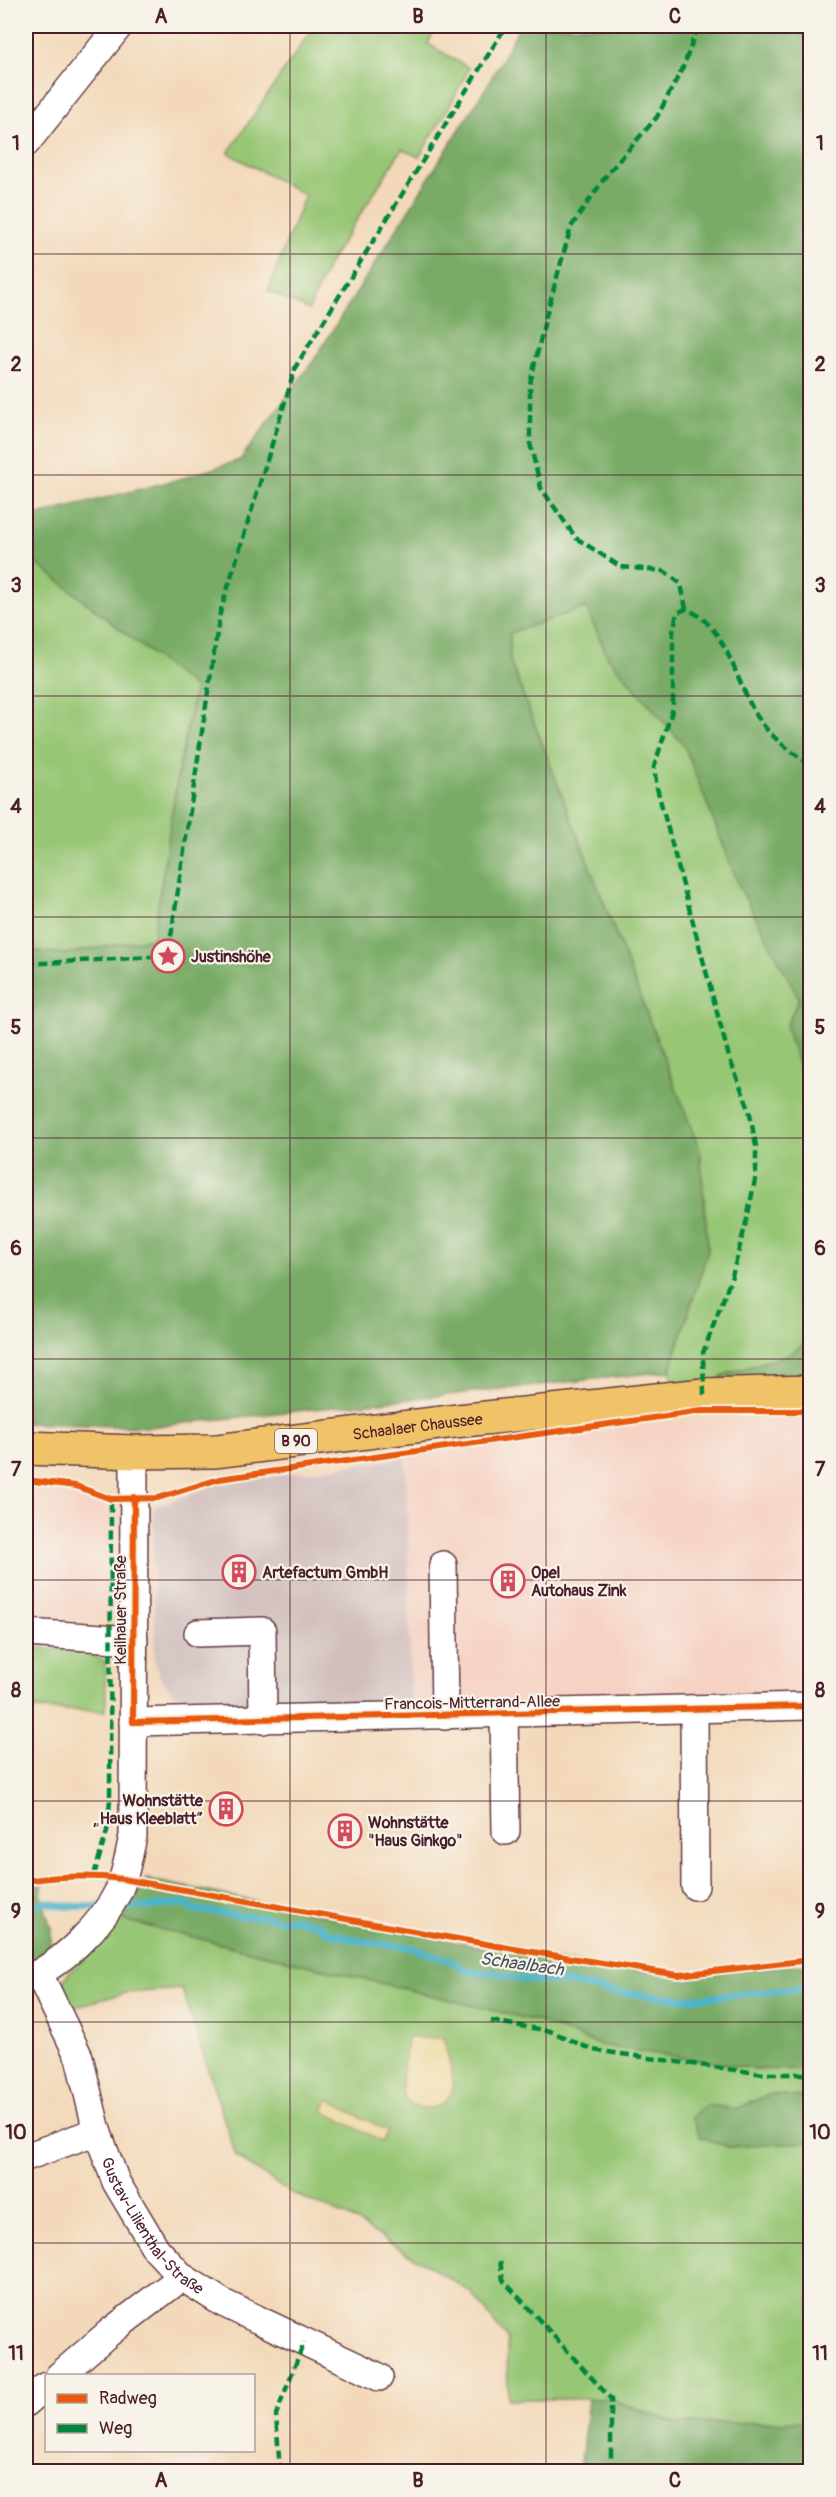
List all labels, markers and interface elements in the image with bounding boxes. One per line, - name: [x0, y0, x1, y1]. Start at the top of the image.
- text: A: [155, 4, 168, 29]
- text: B: [412, 4, 424, 29]
- text: C: [669, 4, 681, 29]
- text: 1: [12, 131, 20, 156]
- text: 1: [816, 131, 824, 156]
- text: 2: [10, 352, 22, 377]
- text: 2: [814, 352, 826, 377]
- text: 3: [10, 573, 22, 598]
- text: 3: [814, 573, 826, 598]
- text: 4: [10, 794, 22, 819]
- text: 4: [814, 794, 826, 819]
- place icon: Justinshöhe: [150, 938, 186, 974]
- place label: Justinshöhe: [191, 947, 272, 967]
- text: 5: [11, 1015, 22, 1040]
- text: 5: [815, 1015, 826, 1040]
- text: 6: [10, 1236, 22, 1261]
- text: 6: [814, 1236, 826, 1261]
- street label: Schaalaer Chaussee: [351, 1409, 484, 1445]
- road number: B 90: [275, 1429, 317, 1453]
- text: 7: [11, 1457, 22, 1482]
- text: 7: [815, 1457, 826, 1482]
- building icon: Artefactum GmbH: [221, 1554, 257, 1590]
- street label: Keilhauer Straße: [111, 1555, 131, 1665]
- place label: Artefactum GmbH: [262, 1563, 388, 1583]
- building icon: Opel Autohaus Zink: [490, 1563, 526, 1599]
- place label: Opel Autohaus Zink: [531, 1563, 627, 1601]
- text: 8: [11, 1678, 21, 1703]
- text: 8: [815, 1678, 825, 1703]
- street label: Francois-Mitterrand-Allee: [384, 1691, 560, 1715]
- place label: Wohnstätte „Haus Kleeblatt“: [93, 1791, 204, 1829]
- building icon: Wohnstätte „Haus Kleeblatt“: [208, 1791, 244, 1827]
- building icon: Wohnstätte "Haus Ginkgo": [327, 1813, 363, 1849]
- place label: Wohnstätte "Haus Ginkgo": [368, 1813, 463, 1851]
- text: 9: [11, 1899, 21, 1924]
- text: 9: [815, 1899, 825, 1924]
- water label: Schaalbach: [479, 1947, 567, 1982]
- text: 10: [5, 2120, 27, 2145]
- text: 10: [809, 2120, 831, 2145]
- street label: Gustav-Lilienthal-Straße: [97, 2155, 207, 2299]
- text: 11: [8, 2341, 24, 2366]
- text: 11: [812, 2341, 828, 2366]
- legend: [45, 2374, 255, 2452]
- text: Radweg: [99, 2387, 157, 2410]
- text: Weg: [99, 2417, 132, 2440]
- text: A: [155, 2468, 168, 2493]
- text: B: [412, 2468, 424, 2493]
- text: C: [669, 2468, 681, 2493]

